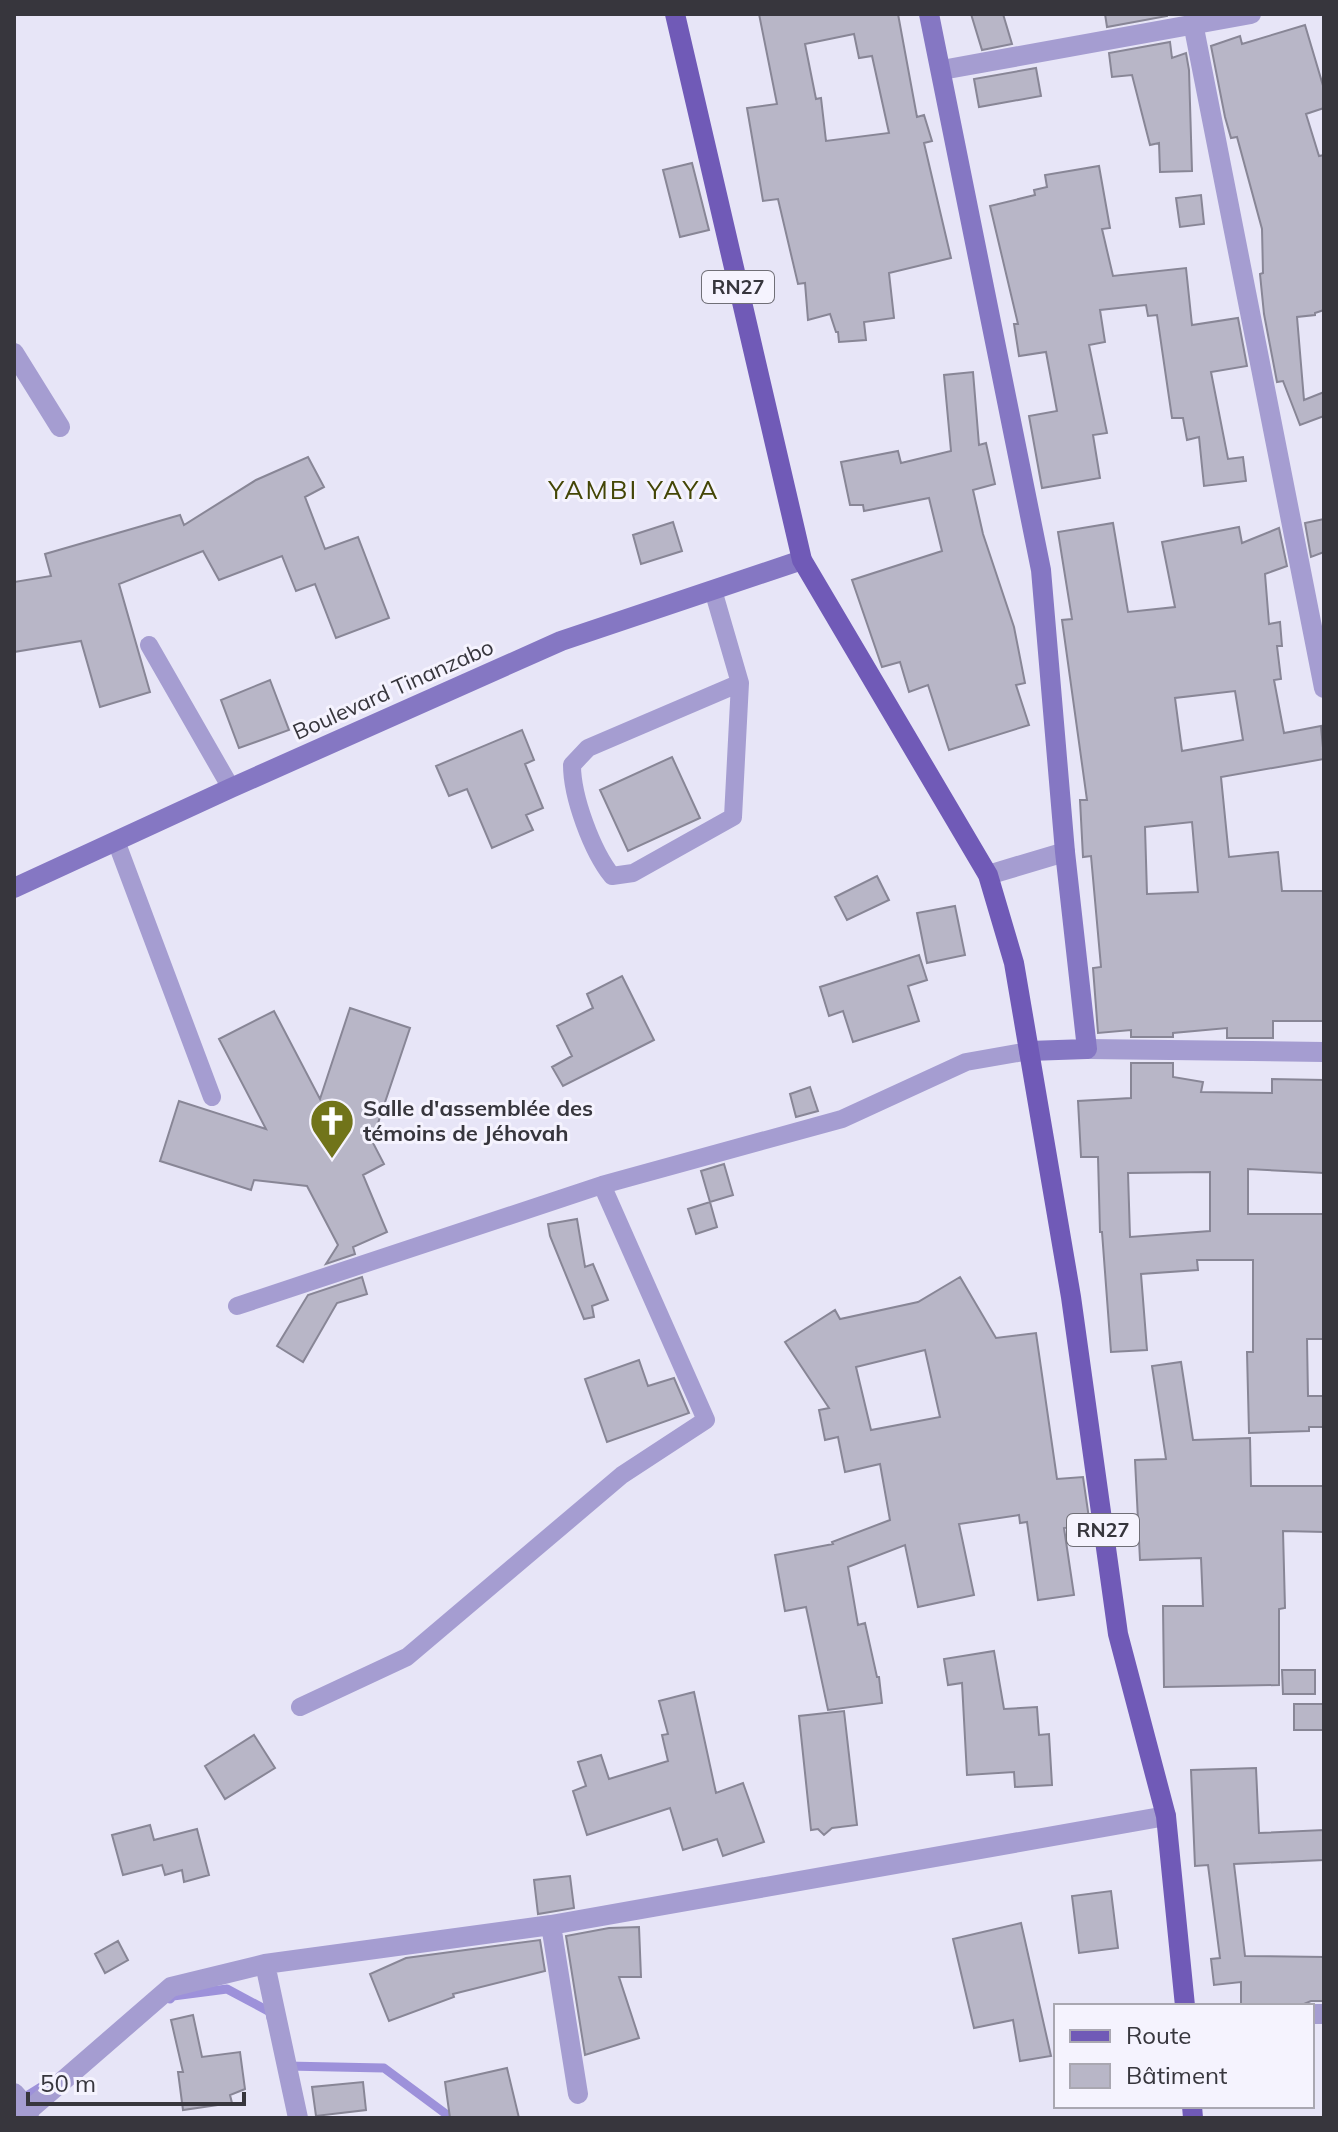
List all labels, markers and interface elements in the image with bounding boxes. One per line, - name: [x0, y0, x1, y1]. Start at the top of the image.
- road number: RN27: [702, 271, 774, 303]
- district label: YAMBI YAYA: [547, 473, 720, 506]
- street label: Boulevard Tinanzabo: [288, 632, 498, 746]
- place label: Salle d'assemblée des témoins de Jéhovah: [363, 1094, 593, 1147]
- church icon: Salle d'assemblée des témoins de Jéhovah: [308, 1097, 356, 1160]
- road number: RN27: [1067, 1514, 1139, 1546]
- legend: [1054, 2004, 1314, 2108]
- text: Route: [1126, 2020, 1191, 2050]
- scale bar: [28, 2056, 244, 2106]
- text: Bâtiment: [1126, 2060, 1227, 2090]
- text: 50 m: [40, 2068, 96, 2098]

